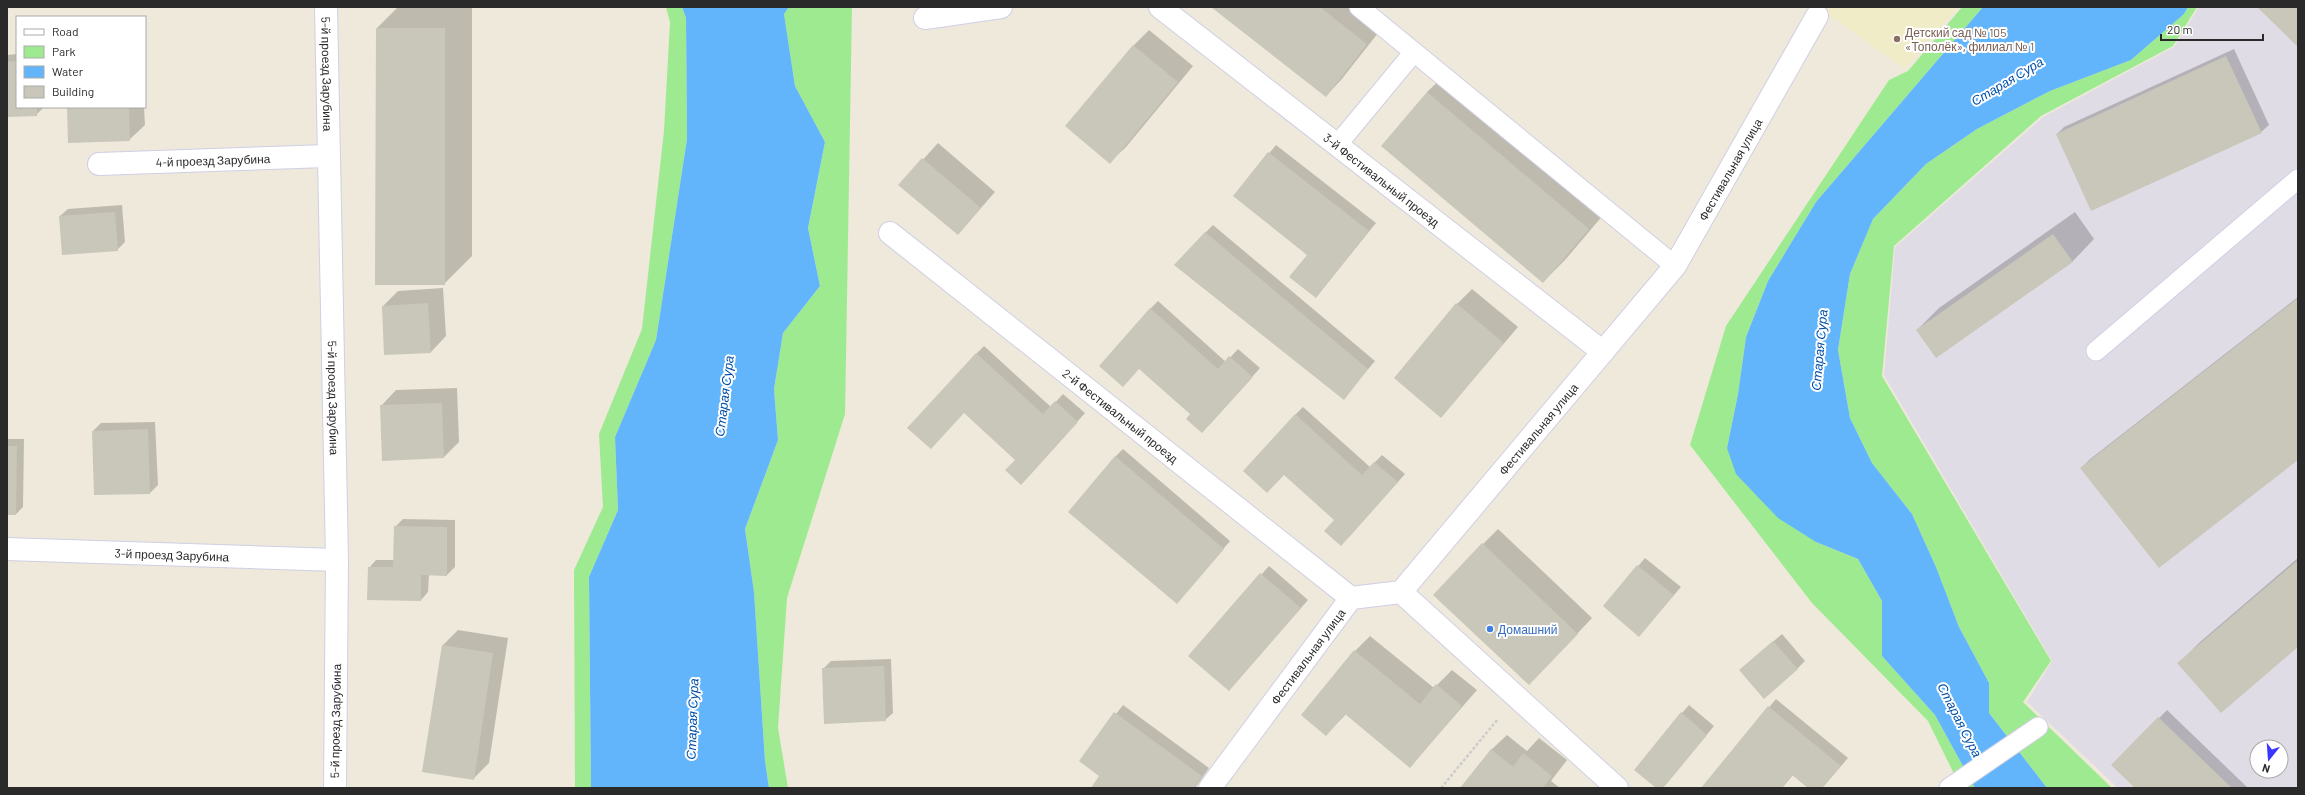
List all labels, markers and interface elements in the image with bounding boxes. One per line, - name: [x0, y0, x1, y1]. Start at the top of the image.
- legend: [16, 16, 146, 108]
- scale bar: [2161, 16, 2263, 42]
- street label: 5-й проезд Зарубина: [319, 17, 335, 132]
- text: 20 m: [2167, 22, 2193, 36]
- text: Road: [52, 24, 79, 38]
- place label: Детский сад № 105 «Тополёк», филиал № 1: [1905, 25, 2034, 54]
- marker: Детский сад № 105 «Тополёк», филиал № 1: [1892, 34, 1902, 44]
- text: Park: [52, 44, 76, 58]
- water label: Старая Сура: [1968, 53, 2046, 109]
- text: Water: [52, 64, 84, 78]
- text: Building: [52, 84, 94, 98]
- street label: Фестивальная улица: [1695, 115, 1765, 223]
- street label: 3-й Фестивальный проезд: [1321, 130, 1442, 230]
- street label: 4-й проезд Зарубина: [155, 151, 271, 169]
- water label: Старая Сура: [1807, 309, 1831, 391]
- street label: 5-й проезд Зарубина: [325, 341, 342, 456]
- water label: Старая Сура: [711, 355, 737, 437]
- street label: 2-й Фестивальный проезд: [1060, 365, 1181, 466]
- street label: Фестивальная улица: [1496, 380, 1581, 478]
- street label: 3-й проезд Зарубина: [114, 546, 230, 564]
- street label: Фестивальная улица: [1268, 606, 1348, 707]
- place label: Домашний: [1498, 622, 1558, 637]
- marker: Домашний: [1485, 624, 1495, 634]
- street label: 5-й проезд Зарубина: [327, 663, 344, 778]
- water label: Старая Сура: [683, 678, 701, 760]
- water label: Старая Сура: [1934, 680, 1986, 760]
- north arrow: [2249, 739, 2289, 779]
- text: N: [2261, 762, 2271, 776]

